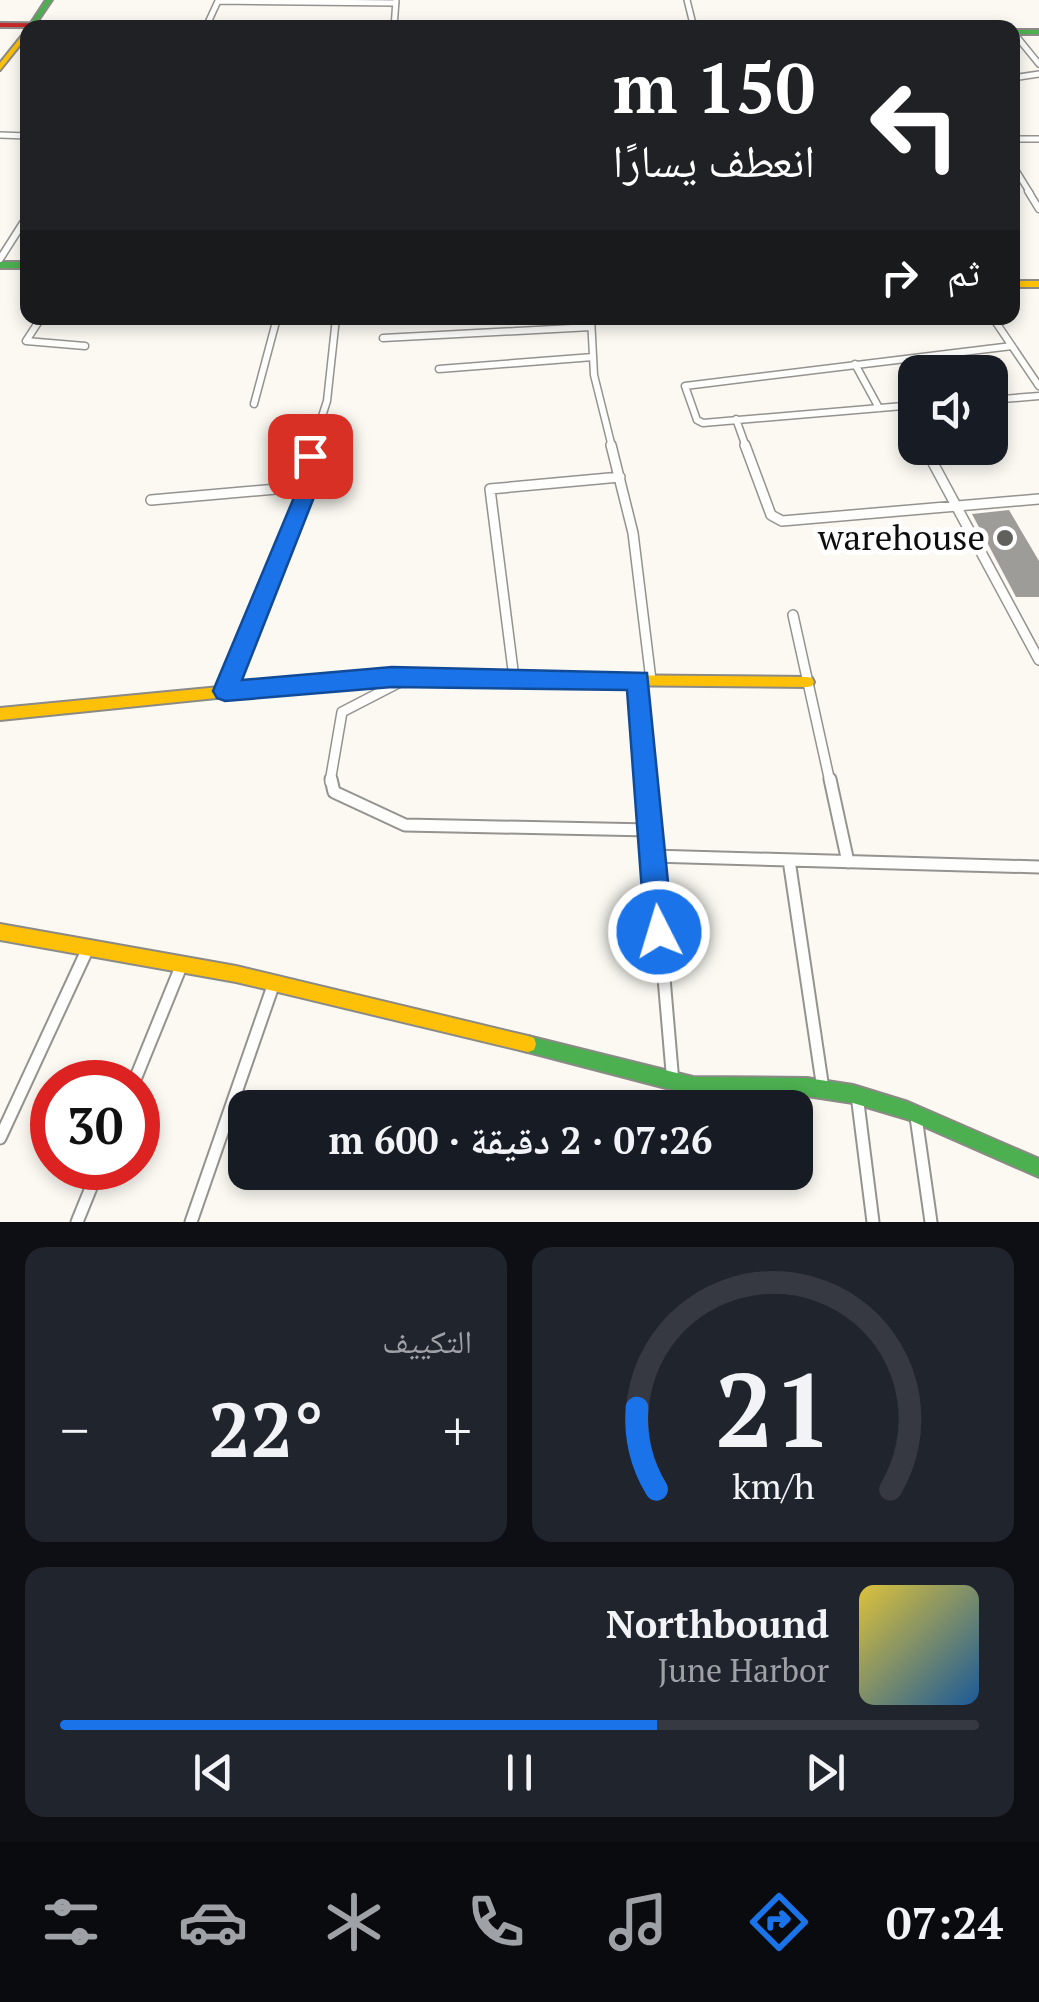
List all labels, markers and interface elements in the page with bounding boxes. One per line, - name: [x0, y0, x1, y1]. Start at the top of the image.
- text: 150 m: [613, 40, 815, 133]
- icon: left: [850, 60, 980, 190]
- text: انعطف يسارًا: [613, 130, 815, 190]
- text: ثم: [947, 247, 980, 297]
- icon: right: [872, 250, 927, 305]
- map controls: [898, 355, 1008, 465]
- button: sound: [898, 355, 1008, 465]
- pin: [268, 414, 353, 499]
- icon: arrive: [283, 429, 338, 484]
- place label: warehouse: [817, 514, 985, 560]
- marker: warehouse: [994, 527, 1016, 549]
- position arrow: [607, 880, 711, 984]
- speed limit sign: 30: [30, 1060, 160, 1190]
- text: 07:26 · 2 دقيقة · 600 m: [329, 1115, 712, 1165]
- text: التكييف: [382, 1320, 472, 1362]
- text: 21: [714, 1339, 832, 1477]
- text: 22°: [208, 1379, 324, 1478]
- text: −: [60, 1393, 89, 1466]
- text: +: [443, 1393, 472, 1466]
- text: km/h: [732, 1462, 814, 1509]
- text: Northbound: [606, 1599, 829, 1649]
- text: June Harbor: [658, 1649, 829, 1691]
- icon: previous: [186, 1745, 241, 1800]
- icon: pause: [492, 1745, 547, 1800]
- icon: next: [798, 1745, 853, 1800]
- icon: filters: [36, 1887, 106, 1957]
- icon: car: [178, 1887, 248, 1957]
- icon: climate: [319, 1887, 389, 1957]
- icon: phone: [461, 1887, 531, 1957]
- icon: music: [603, 1887, 673, 1957]
- icon: directions: [744, 1887, 814, 1957]
- text: 07:24: [886, 1892, 1003, 1952]

